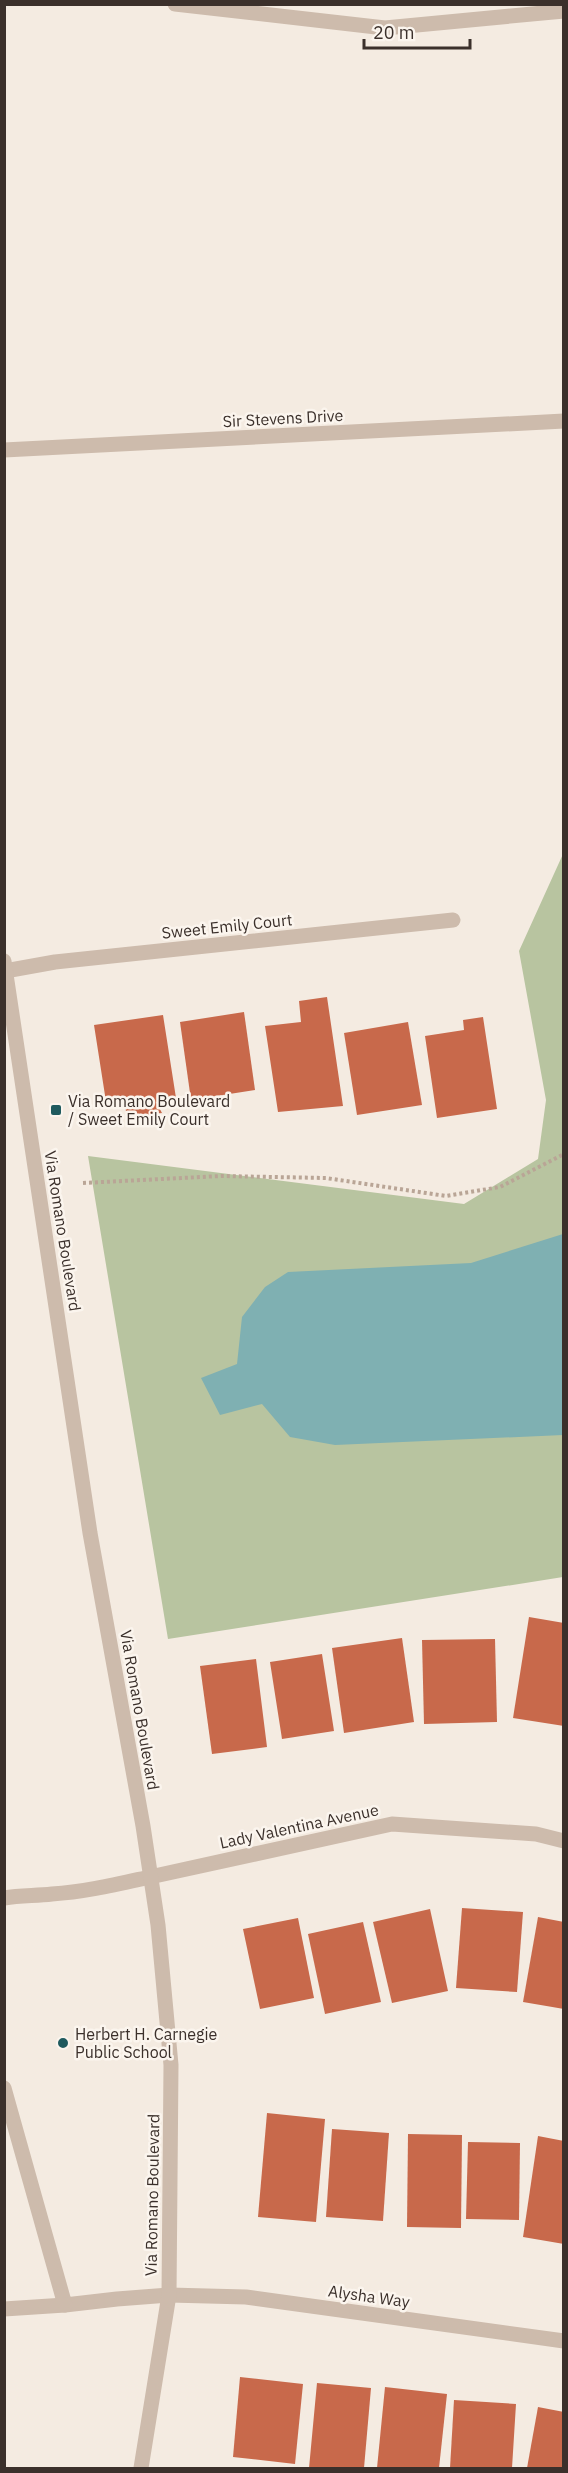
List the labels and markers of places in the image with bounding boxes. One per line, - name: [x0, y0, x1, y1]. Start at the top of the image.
- place label: Via Romano Boulevard / Sweet Emily Court: [68, 1091, 230, 1129]
- marker: Via Romano Boulevard / Sweet Emily Court: [49, 1103, 63, 1117]
- place label: Herbert H. Carnegie Public School: [75, 2024, 217, 2062]
- marker: Herbert H. Carnegie Public School: [56, 2036, 70, 2050]

